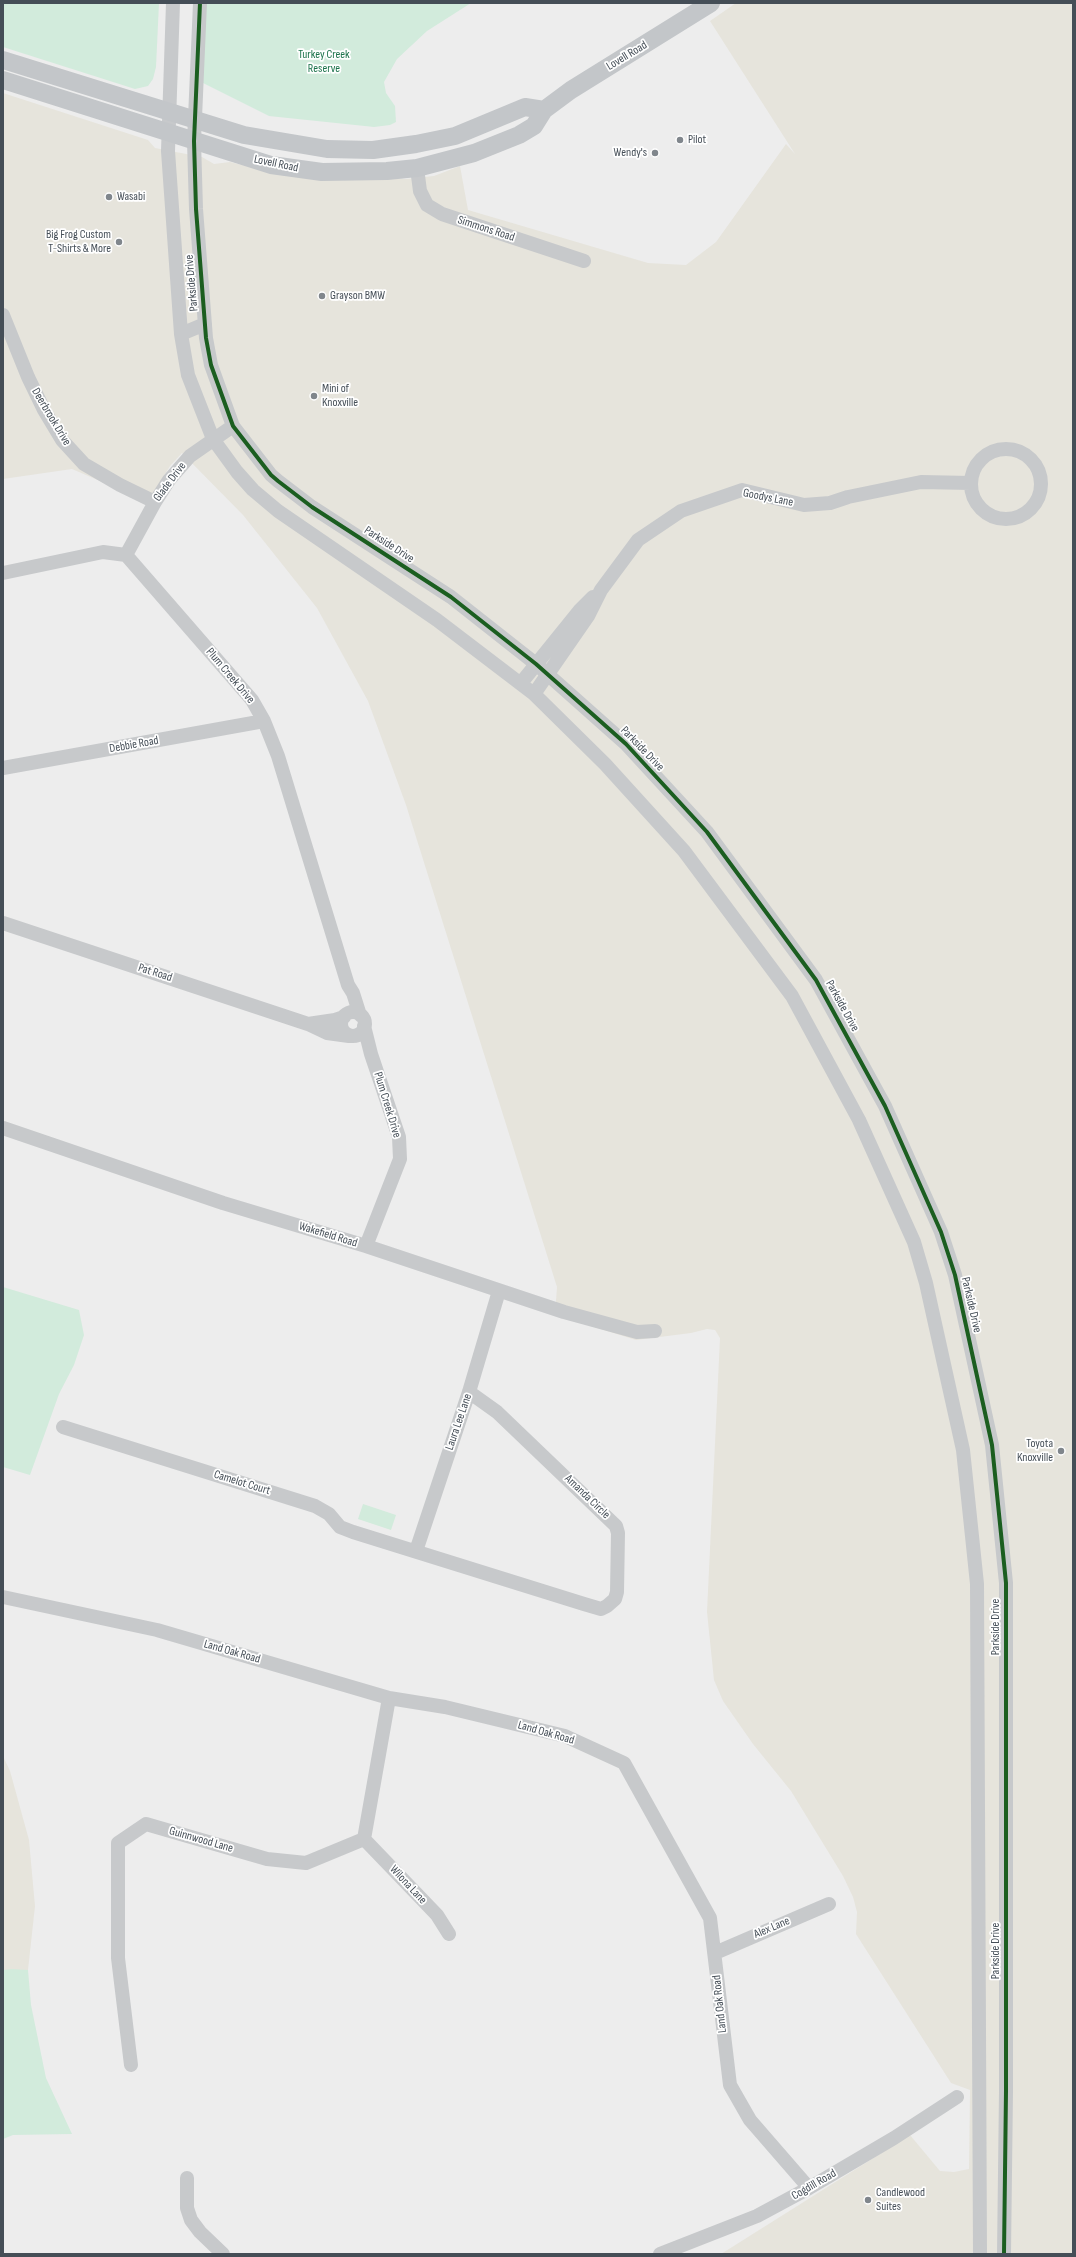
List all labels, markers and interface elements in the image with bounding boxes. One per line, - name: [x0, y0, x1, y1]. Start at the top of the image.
- street label: Lovell Road: [604, 38, 650, 74]
- park label: Turkey Creek Reserve: [298, 48, 350, 76]
- place label: Pilot: [688, 133, 706, 147]
- marker: Pilot: [675, 135, 685, 145]
- place label: Wendy's: [614, 146, 647, 160]
- marker: Wendy's: [650, 148, 660, 158]
- street label: Lovell Road: [253, 152, 299, 176]
- place label: Wasabi: [117, 190, 145, 204]
- marker: Wasabi: [104, 192, 114, 202]
- street label: Simmons Road: [456, 213, 516, 245]
- place label: Big Frog Custom T-Shirts & More: [46, 228, 111, 256]
- marker: Big Frog Custom T-Shirts & More: [114, 237, 124, 247]
- street label: Parkside Drive: [182, 254, 202, 312]
- place label: Grayson BMW: [330, 289, 385, 303]
- marker: Grayson BMW: [317, 291, 327, 301]
- place label: Mini of Knoxville: [322, 382, 358, 410]
- street label: Deerbrook Drive: [28, 386, 74, 448]
- marker: Mini of Knoxville: [309, 391, 319, 401]
- street label: Glade Drive: [151, 459, 189, 505]
- street label: Goodys Lane: [742, 486, 794, 510]
- street label: Parkside Drive: [361, 524, 417, 566]
- street label: Plum Creek Drive: [203, 645, 257, 707]
- street label: Parkside Drive: [617, 724, 667, 774]
- street label: Debbie Road: [108, 734, 160, 756]
- street label: Pat Road: [136, 961, 174, 985]
- street label: Parkside Drive: [822, 978, 862, 1034]
- street label: Plum Creek Drive: [370, 1070, 404, 1140]
- street label: Wakefield Road: [297, 1219, 359, 1251]
- street label: Parkside Drive: [958, 1276, 984, 1334]
- street label: Laura Lee Lane: [443, 1392, 475, 1452]
- place label: Toyota Knoxville: [1017, 1437, 1053, 1465]
- marker: Toyota Knoxville: [1056, 1446, 1066, 1456]
- street label: Camelot Court: [212, 1468, 272, 1498]
- street label: Amanda Circle: [561, 1472, 613, 1522]
- street label: Parkside Drive: [989, 1599, 1003, 1655]
- street label: Land Oak Road: [202, 1637, 262, 1667]
- street label: Land Oak Road: [516, 1718, 576, 1748]
- street label: Guinnwood Lane: [167, 1824, 235, 1856]
- street label: Wilona Lane: [386, 1863, 430, 1907]
- street label: Alex Lane: [752, 1914, 792, 1942]
- street label: Parkside Drive: [989, 1923, 1003, 1979]
- street label: Land Oak Road: [710, 1974, 730, 2034]
- street label: Cogdill Road: [789, 2167, 839, 2203]
- place label: Candlewood Suites: [876, 2186, 925, 2214]
- marker: Candlewood Suites: [863, 2195, 873, 2205]

